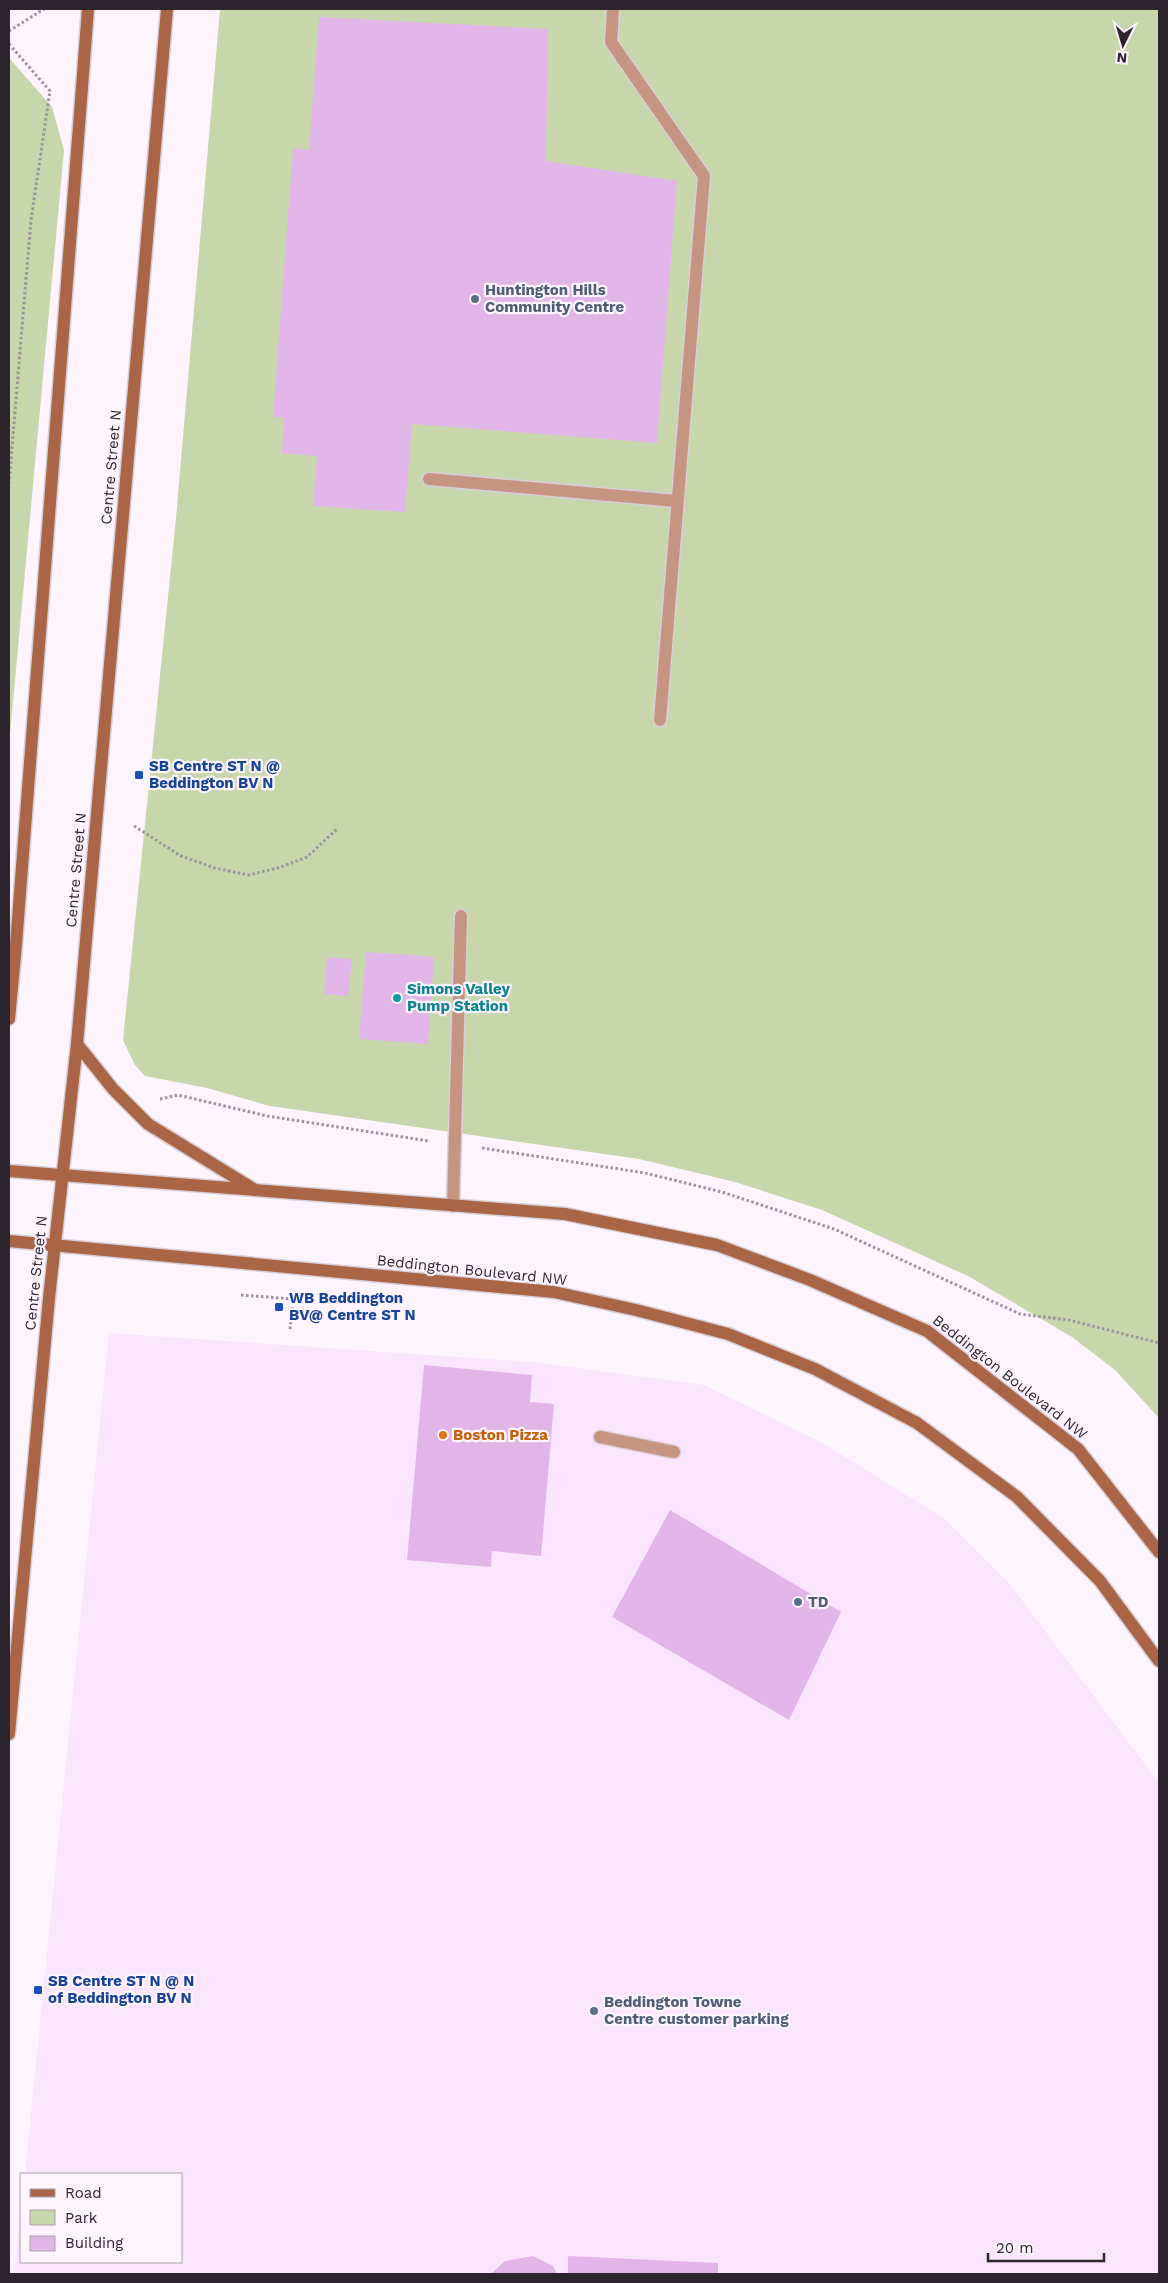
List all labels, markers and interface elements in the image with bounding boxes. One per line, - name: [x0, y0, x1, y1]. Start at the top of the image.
- north arrow: [1098, 20, 1148, 70]
- text: N: [1116, 50, 1128, 66]
- place label: Huntington Hills Community Centre: [485, 281, 624, 316]
- marker: Huntington Hills Community Centre: [469, 293, 481, 305]
- street label: Centre Street N: [97, 409, 125, 525]
- place label: SB Centre ST N @ Beddington BV N: [149, 757, 280, 792]
- marker: SB Centre ST N @ Beddington BV N: [133, 769, 145, 781]
- street label: Centre Street N: [62, 812, 90, 928]
- place label: Simons Valley Pump Station: [407, 980, 511, 1015]
- marker: Simons Valley Pump Station: [391, 992, 403, 1004]
- street label: Centre Street N: [21, 1215, 51, 1331]
- street label: Beddington Boulevard NW: [376, 1251, 568, 1289]
- place label: WB Beddington BV@ Centre ST N: [289, 1289, 416, 1324]
- marker: WB Beddington BV@ Centre ST N: [273, 1301, 285, 1313]
- street label: Beddington Boulevard NW: [929, 1311, 1091, 1443]
- place label: Boston Pizza: [453, 1426, 548, 1444]
- marker: Boston Pizza: [437, 1429, 449, 1441]
- place label: TD: [808, 1593, 829, 1611]
- marker: TD: [792, 1596, 804, 1608]
- place label: SB Centre ST N @ N of Beddington BV N: [48, 1972, 194, 2007]
- marker: SB Centre ST N @ N of Beddington BV N: [32, 1984, 44, 1996]
- place label: Beddington Towne Centre customer parking: [604, 1993, 789, 2028]
- marker: Beddington Towne Centre customer parking: [588, 2005, 600, 2017]
- legend: [20, 2173, 182, 2263]
- text: Road: [65, 2184, 102, 2202]
- text: Park: [65, 2209, 98, 2227]
- scale bar: [988, 2230, 1104, 2262]
- text: Building: [65, 2234, 123, 2252]
- text: 20 m: [996, 2239, 1034, 2257]

